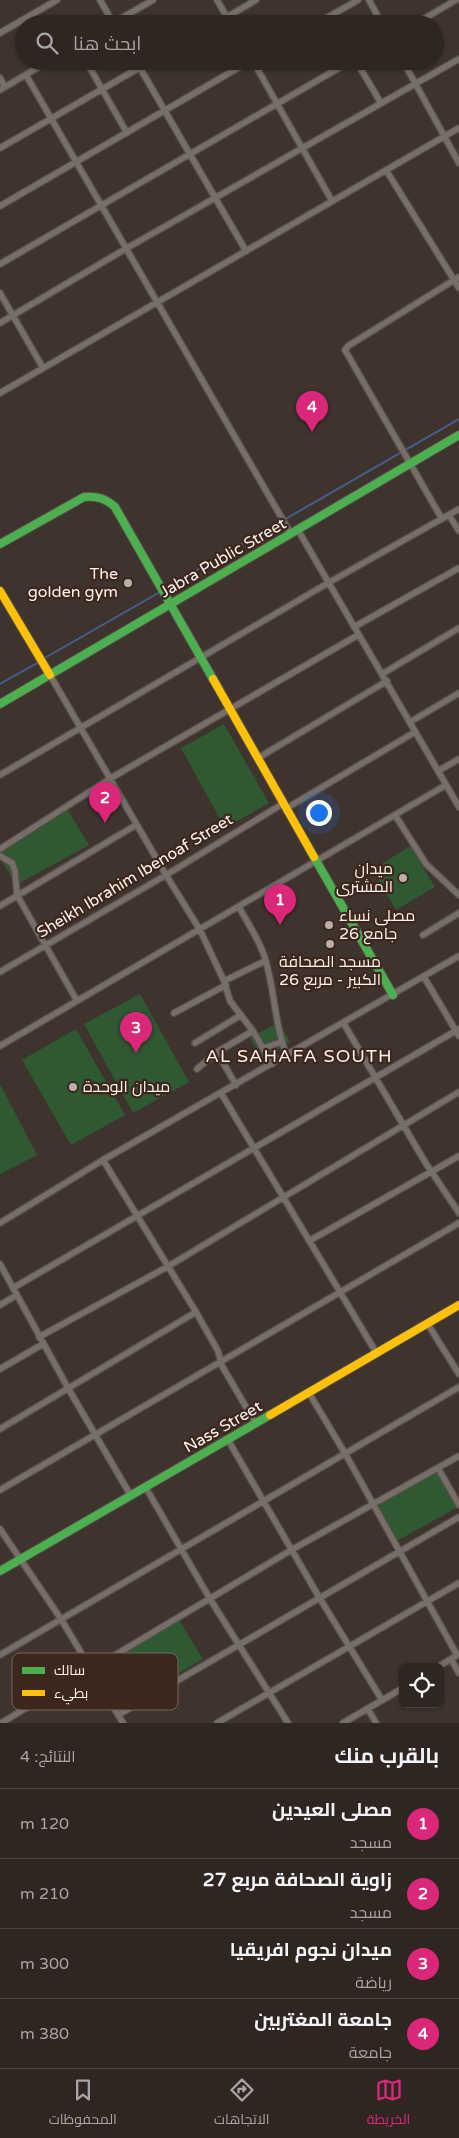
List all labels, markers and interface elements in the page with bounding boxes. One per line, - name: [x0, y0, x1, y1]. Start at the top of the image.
- search box: [15, 15, 444, 70]
- icon: search: [33, 29, 61, 57]
- text: ابحث هنا: [73, 33, 141, 55]
- pin: 4: [296, 391, 328, 432]
- street label: Jabra Public Street: [156, 514, 290, 602]
- place label: The golden gym: [28, 564, 118, 602]
- marker: The golden gym: [122, 577, 134, 589]
- pin: 2: [89, 782, 121, 823]
- your location: [306, 800, 332, 826]
- street label: Sheikh Ibrahim Ibenoaf Street: [33, 809, 237, 943]
- place label: ميدان المشترى: [336, 859, 393, 897]
- marker: ميدان المشترى: [397, 872, 409, 884]
- pin: 1: [264, 884, 296, 925]
- place label: مصلى نساء جامع 26: [339, 906, 415, 945]
- marker: مصلى نساء جامع 26: [323, 919, 335, 931]
- marker: مسجد الصحافة الكبير - مربع 26: [324, 938, 336, 950]
- place label: مسجد الصحافة الكبير - مربع 26: [279, 952, 381, 991]
- pin: 3: [120, 1012, 152, 1053]
- district label: AL SAHAFA SOUTH: [205, 1045, 393, 1067]
- place label: ميدان الوحدة: [83, 1077, 170, 1097]
- marker: ميدان الوحدة: [67, 1081, 79, 1093]
- street label: Nass Street: [180, 1397, 266, 1457]
- legend: [12, 1653, 178, 1710]
- text: سالك: [54, 1662, 85, 1679]
- map controls: [399, 1663, 444, 1708]
- button: locate: [399, 1663, 444, 1708]
- text: بطيء: [54, 1685, 88, 1705]
- text: بالقرب منك: [334, 1744, 439, 1769]
- text: النتائج: 4: [20, 1747, 76, 1767]
- text: مصلى العيدين: [272, 1799, 392, 1821]
- text: 120 m: [20, 1814, 69, 1834]
- text: 1: [418, 1814, 428, 1834]
- text: مسجد: [350, 1833, 392, 1853]
- text: زاوية الصحافة مربع 27: [203, 1869, 392, 1891]
- text: 210 m: [20, 1884, 69, 1904]
- text: 2: [418, 1884, 428, 1904]
- text: مسجد: [350, 1903, 392, 1923]
- text: ميدان نجوم افريقيا: [230, 1939, 392, 1961]
- text: 300 m: [20, 1954, 69, 1974]
- text: 3: [418, 1954, 428, 1974]
- text: رياضة: [355, 1973, 392, 1993]
- text: جامعة المغتربين: [254, 2009, 392, 2031]
- text: 380 m: [20, 2024, 69, 2044]
- text: 4: [418, 2024, 428, 2044]
- text: جامعة: [349, 2043, 392, 2063]
- tab: المحفوظات: [49, 2076, 117, 2132]
- tab: الاتجاهات: [214, 2076, 269, 2132]
- tab: الخريطة: [367, 2076, 410, 2132]

